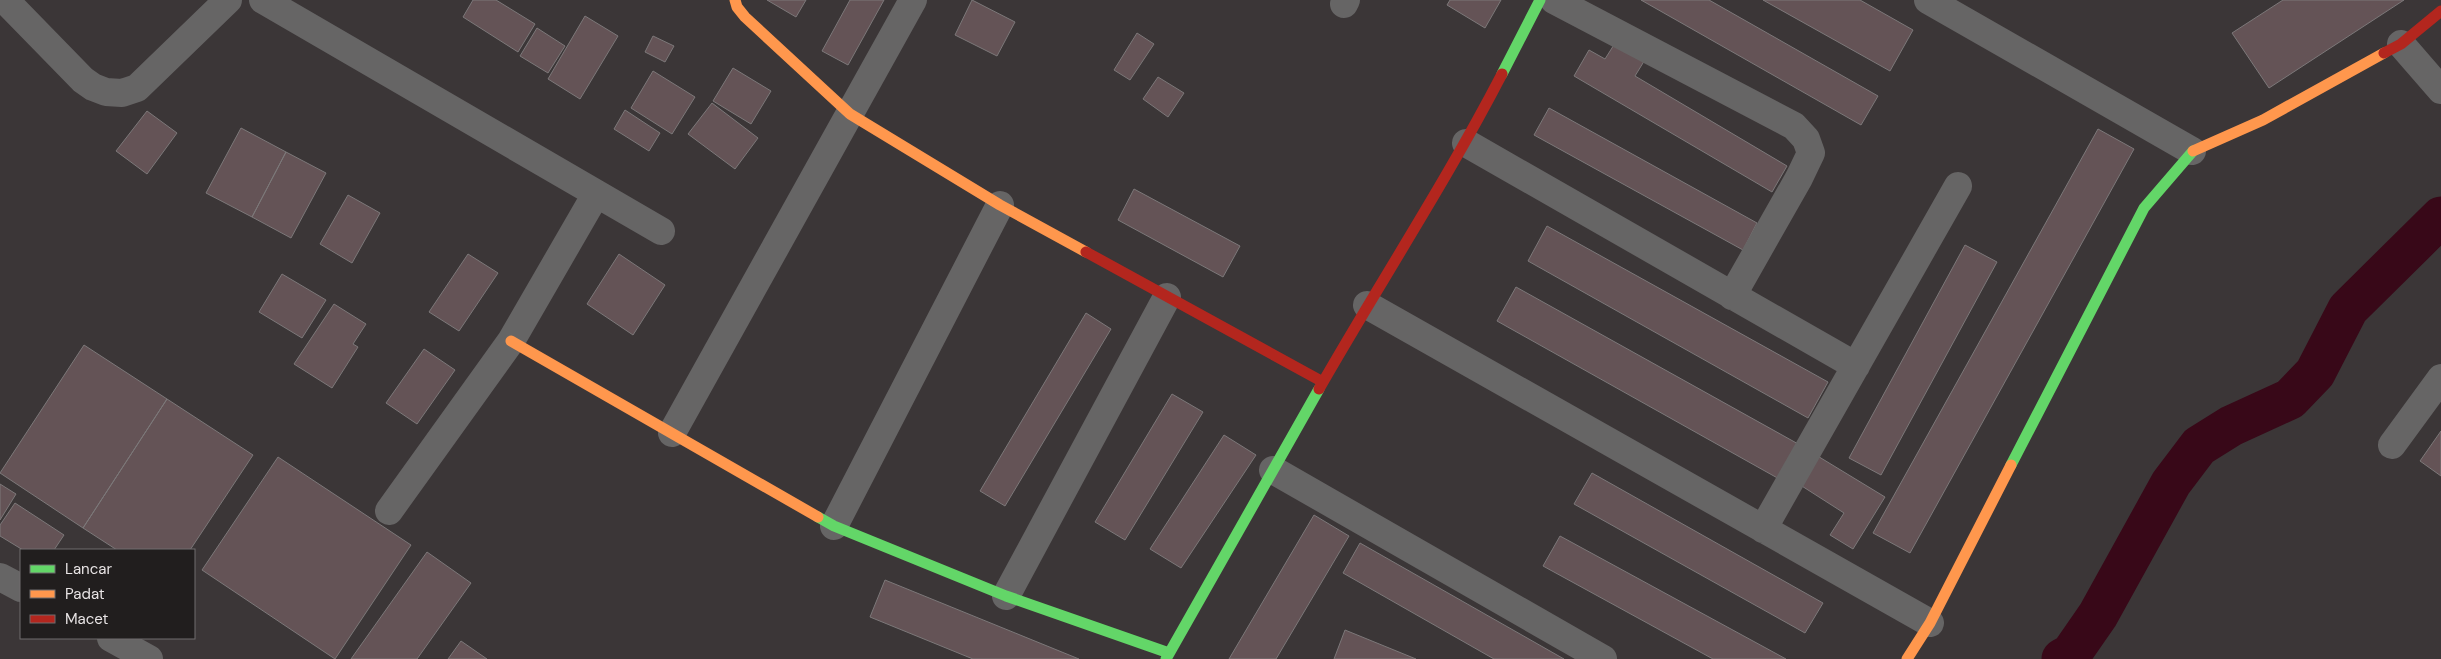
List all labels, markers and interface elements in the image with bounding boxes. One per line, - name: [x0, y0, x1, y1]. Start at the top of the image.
- legend: [20, 549, 195, 639]
- text: Lancar: [65, 559, 112, 579]
- text: Padat: [65, 584, 105, 604]
- text: Macet: [65, 609, 109, 629]

